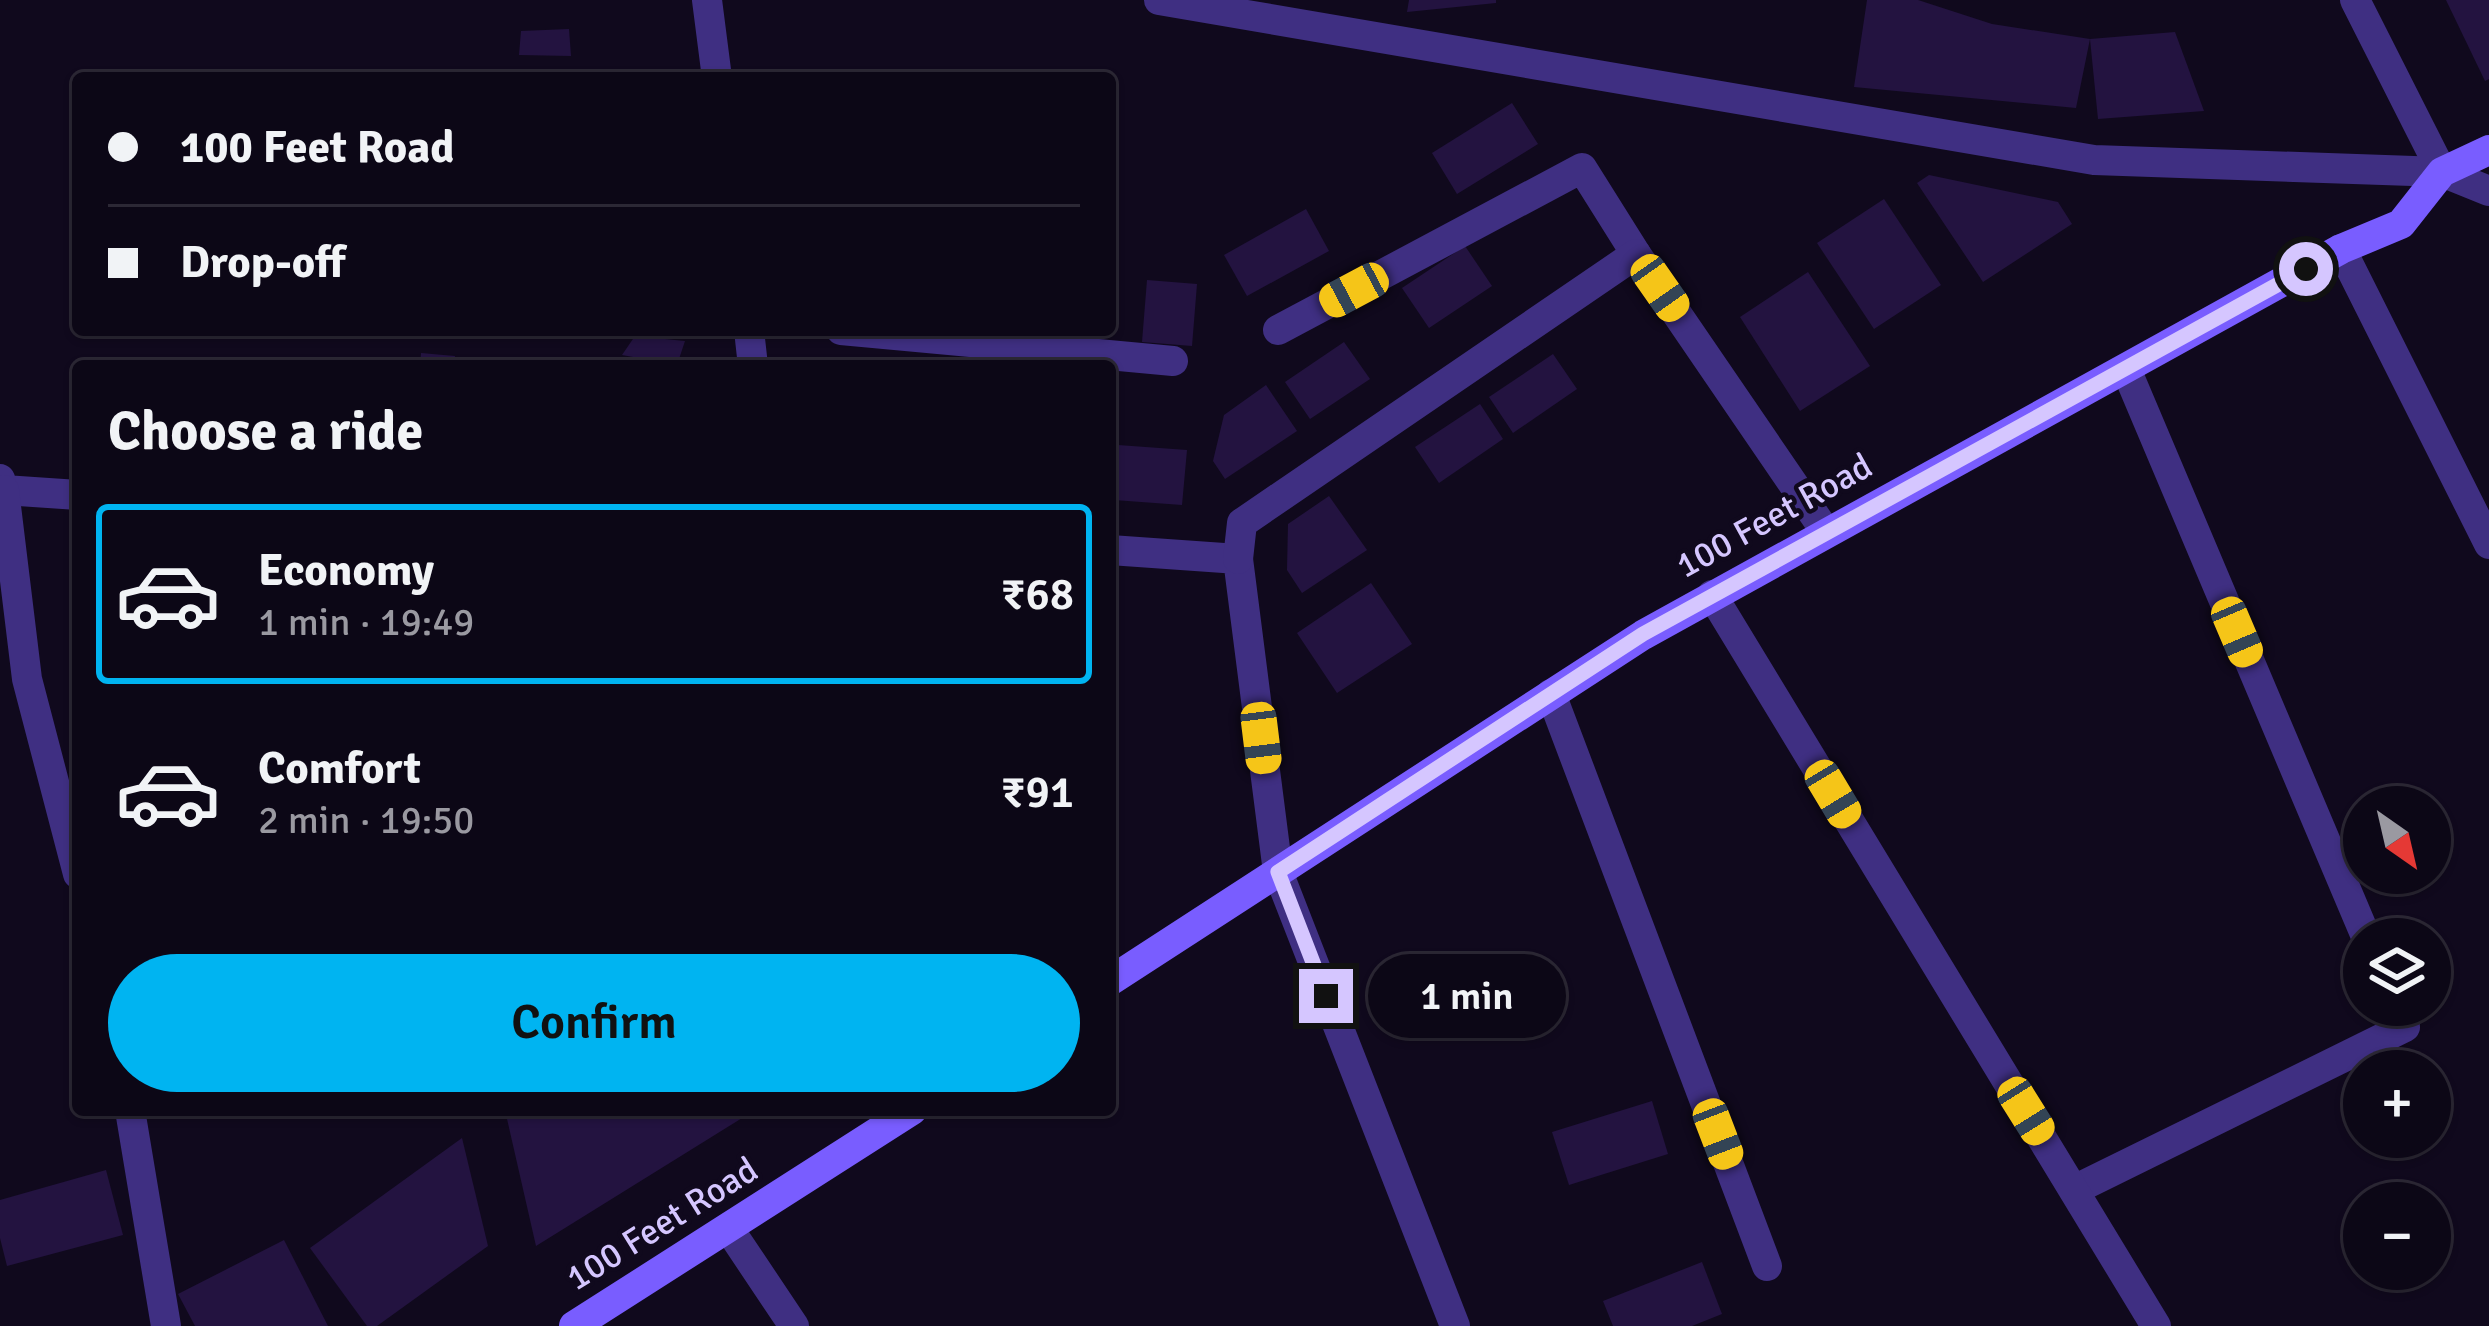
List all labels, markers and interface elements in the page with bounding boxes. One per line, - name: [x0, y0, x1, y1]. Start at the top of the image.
- text: 100 Feet Road: [180, 120, 454, 175]
- text: Drop-off: [180, 235, 345, 290]
- route start: [2279, 242, 2333, 296]
- car: [1625, 248, 1695, 328]
- car: [1314, 257, 1394, 323]
- text: Choose a ride: [108, 398, 423, 465]
- street label: 100 Feet Road: [1668, 444, 1880, 588]
- icon: car: [114, 540, 222, 648]
- text: Economy: [258, 543, 434, 598]
- text: ₹68: [1001, 567, 1074, 622]
- car: [2206, 592, 2268, 672]
- text: 1 min · 19:49: [258, 598, 474, 646]
- car: [1239, 700, 1283, 776]
- icon: car: [114, 738, 222, 846]
- text: Comfort: [258, 741, 421, 796]
- car: [1799, 754, 1867, 834]
- text: ₹91: [1001, 765, 1074, 820]
- north arrow: [2343, 786, 2451, 894]
- map controls: [2343, 786, 2451, 1290]
- text: 2 min · 19:50: [258, 796, 474, 844]
- button: layers: [2343, 918, 2451, 1026]
- button: Confirm: [108, 954, 1080, 1092]
- callout: 1 min: [1368, 954, 1566, 1038]
- route end: [1299, 969, 1353, 1023]
- text: 1 min: [1420, 972, 1514, 1020]
- button: +: [2343, 1050, 2451, 1158]
- car: [1992, 1071, 2060, 1151]
- car: [1688, 1094, 1748, 1174]
- street label: 100 Feet Road: [558, 1147, 766, 1301]
- button: −: [2343, 1182, 2451, 1290]

